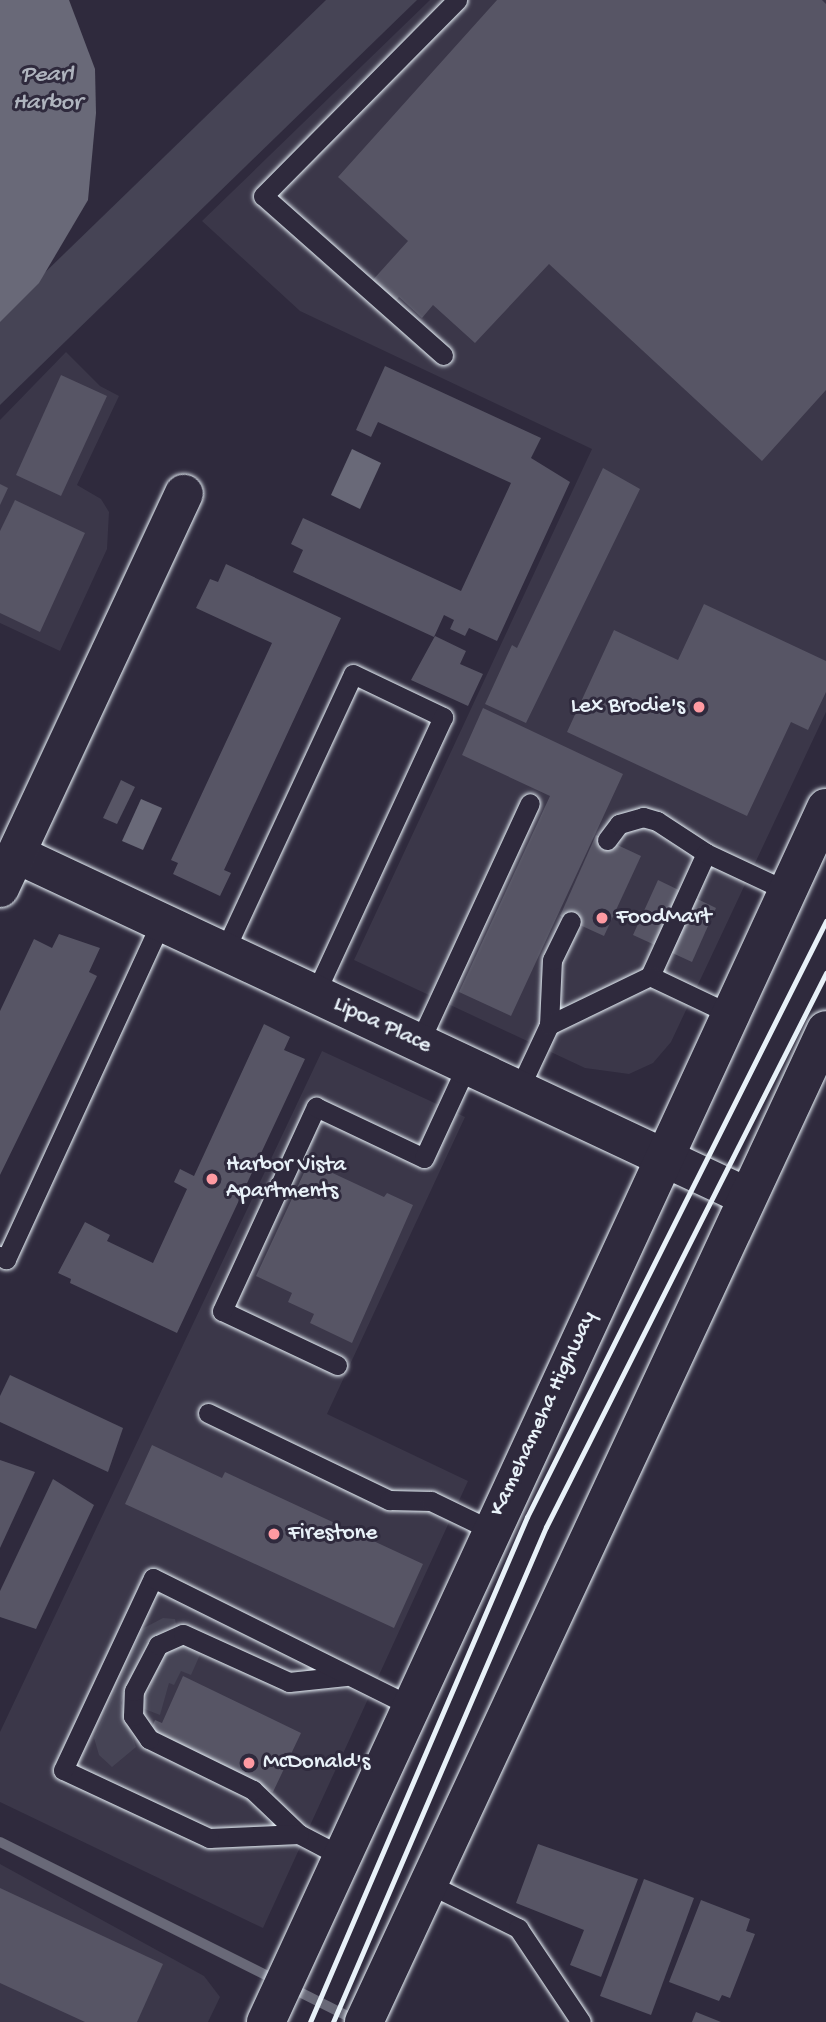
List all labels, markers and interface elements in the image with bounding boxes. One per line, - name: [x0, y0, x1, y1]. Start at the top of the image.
- water label: Pearl Harbor: [12, 62, 82, 118]
- place label: Lex Brodie's: [571, 693, 685, 721]
- marker: Lex Brodie's: [691, 699, 707, 715]
- place label: FoodMart: [616, 904, 711, 932]
- marker: FoodMart: [594, 910, 610, 926]
- street label: Lipoa Place: [329, 991, 435, 1061]
- place label: Harbor Vista Apartments: [226, 1152, 346, 1206]
- marker: Harbor Vista Apartments: [204, 1171, 220, 1187]
- street label: Kamehameha Highway: [484, 1307, 604, 1521]
- place label: Firestone: [288, 1520, 377, 1548]
- marker: Firestone: [266, 1526, 282, 1542]
- place label: McDonald's: [263, 1749, 370, 1777]
- marker: McDonald's: [241, 1755, 257, 1771]

